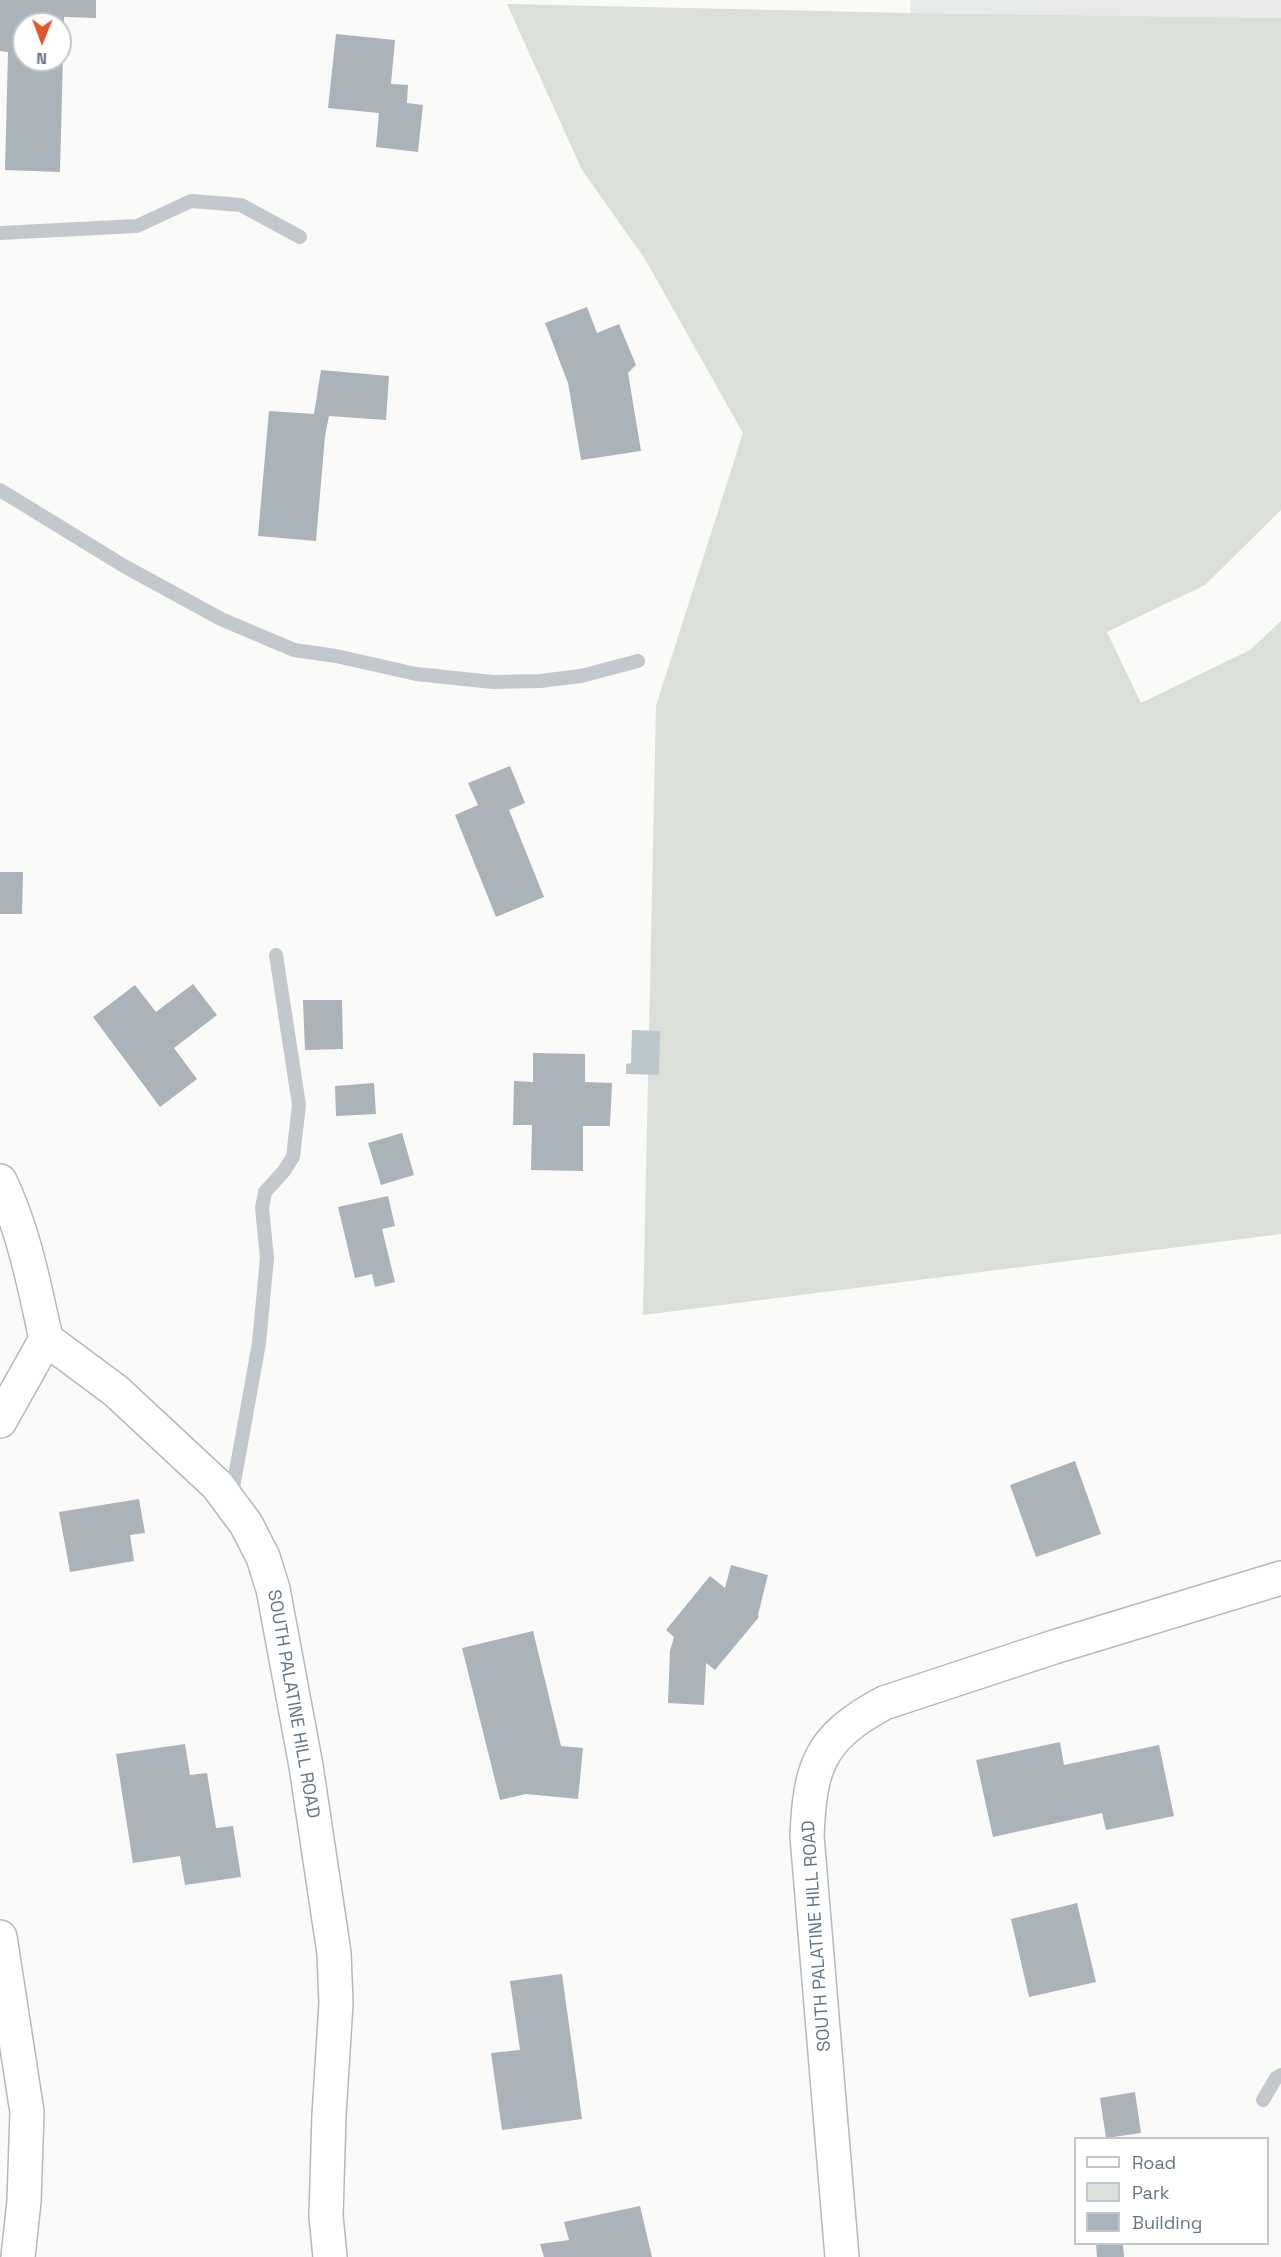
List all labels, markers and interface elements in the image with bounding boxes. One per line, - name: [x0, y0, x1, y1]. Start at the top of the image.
- north arrow: [12, 12, 72, 72]
- text: N: [36, 48, 47, 69]
- street label: SOUTH PALATINE HILL ROAD: [262, 1588, 324, 1820]
- street label: SOUTH PALATINE HILL ROAD: [798, 1820, 836, 2052]
- legend: [1074, 2137, 1269, 2245]
- text: Road: [1132, 2151, 1176, 2174]
- text: Park: [1132, 2181, 1169, 2204]
- text: Building: [1132, 2211, 1202, 2234]

